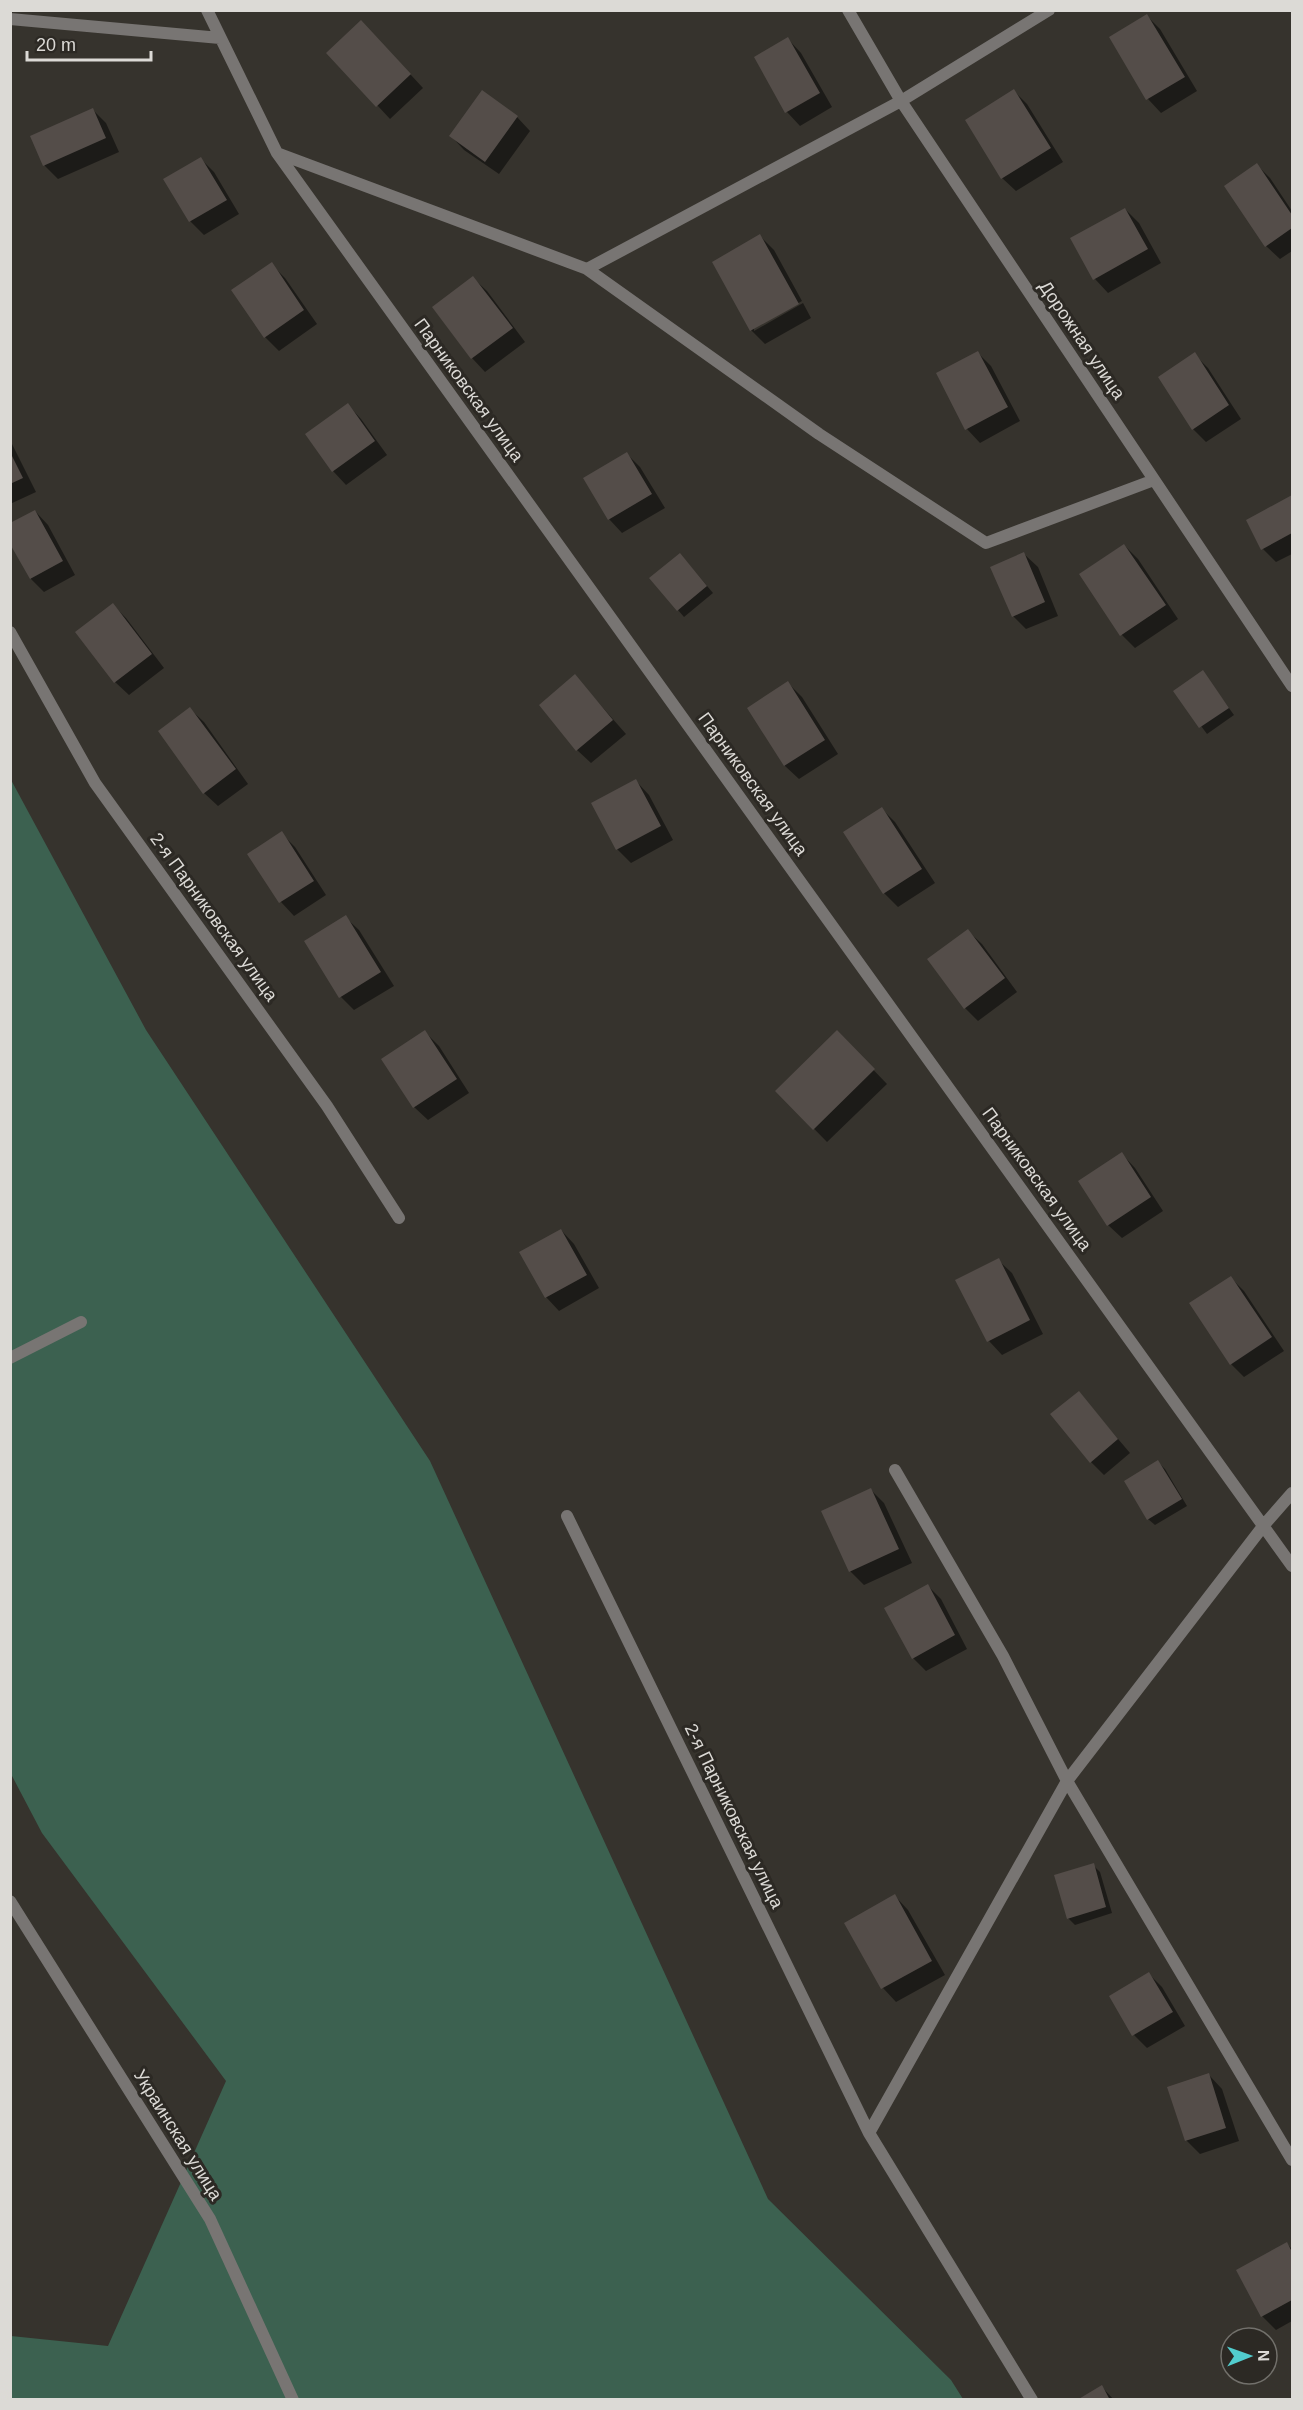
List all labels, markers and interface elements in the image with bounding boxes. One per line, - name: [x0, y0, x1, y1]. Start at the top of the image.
- scale bar: [27, 24, 152, 62]
- text: 20 m: [36, 35, 76, 55]
- street label: Дорожная улица: [1035, 277, 1130, 404]
- street label: Парниковская улица: [410, 315, 528, 466]
- street label: Парниковская улица: [694, 709, 812, 860]
- street label: 2-я Парниковская улица: [146, 829, 282, 1006]
- street label: Парниковская улица: [978, 1104, 1096, 1255]
- street label: 2-я Парниковская улица: [681, 1721, 788, 1912]
- street label: Украинская улица: [130, 2066, 227, 2205]
- north arrow: [1219, 2326, 1279, 2386]
- text: N: [1255, 2350, 1272, 2362]

